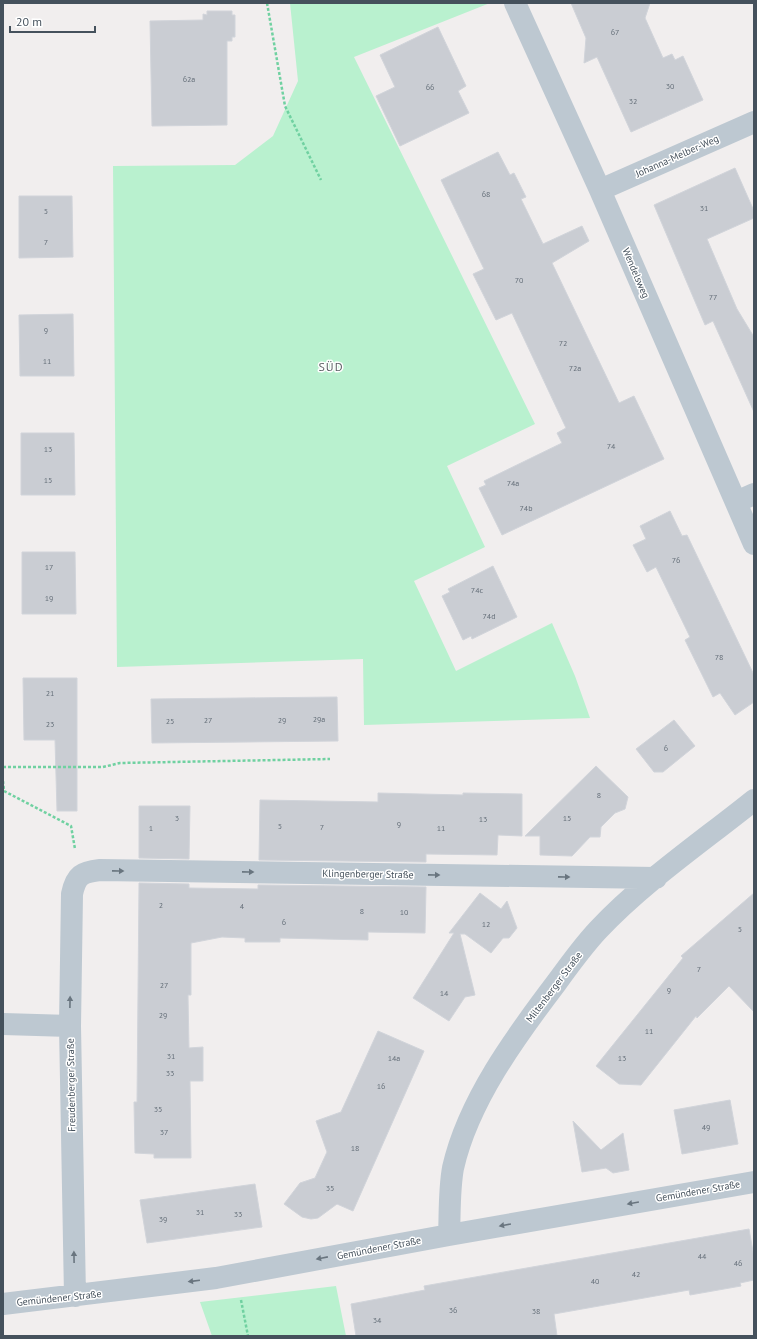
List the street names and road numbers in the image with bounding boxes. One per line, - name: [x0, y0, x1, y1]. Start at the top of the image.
- street label: Johanna-Melber-Weg: [632, 132, 721, 181]
- street label: Wendelsweg: [620, 246, 652, 300]
- street label: Klingenberger Straße: [322, 867, 414, 881]
- street label: Miltenberger Straße: [523, 949, 585, 1025]
- street label: Freudenberger Straße: [64, 1038, 78, 1132]
- street label: Gemündener Straße: [655, 1177, 741, 1205]
- street label: Gemündener Straße: [336, 1233, 422, 1263]
- street label: Gemündener Straße: [16, 1287, 102, 1309]

